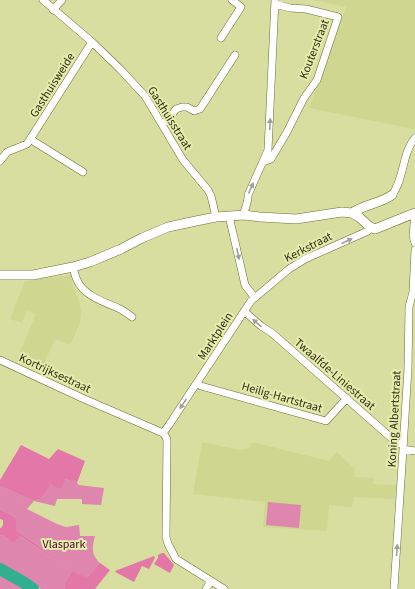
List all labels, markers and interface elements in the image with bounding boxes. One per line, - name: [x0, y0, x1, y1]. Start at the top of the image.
- street label: Kouterstraat: [295, 17, 334, 81]
- street label: Gasthuisweide: [26, 50, 79, 121]
- street label: Gasthuisstraat: [143, 83, 196, 153]
- one-way arrow: [266, 118, 273, 130]
- one-way arrow: [249, 182, 255, 194]
- street label: Kerkstraat: [281, 228, 335, 267]
- one-way arrow: [341, 238, 352, 244]
- one-way arrow: [235, 248, 241, 260]
- street label: Marktplein: [194, 309, 237, 363]
- one-way arrow: [252, 318, 263, 327]
- street label: Twaalfde-Liniestraat: [290, 334, 379, 414]
- street label: Kortrijksestraat: [16, 349, 93, 397]
- street label: Koning Albertstraat: [383, 370, 406, 468]
- street label: Heilig-Hartstraat: [240, 378, 324, 417]
- one-way arrow: [179, 399, 187, 409]
- park label: Vlaspark: [43, 536, 86, 553]
- one-way arrow: [393, 544, 400, 556]

